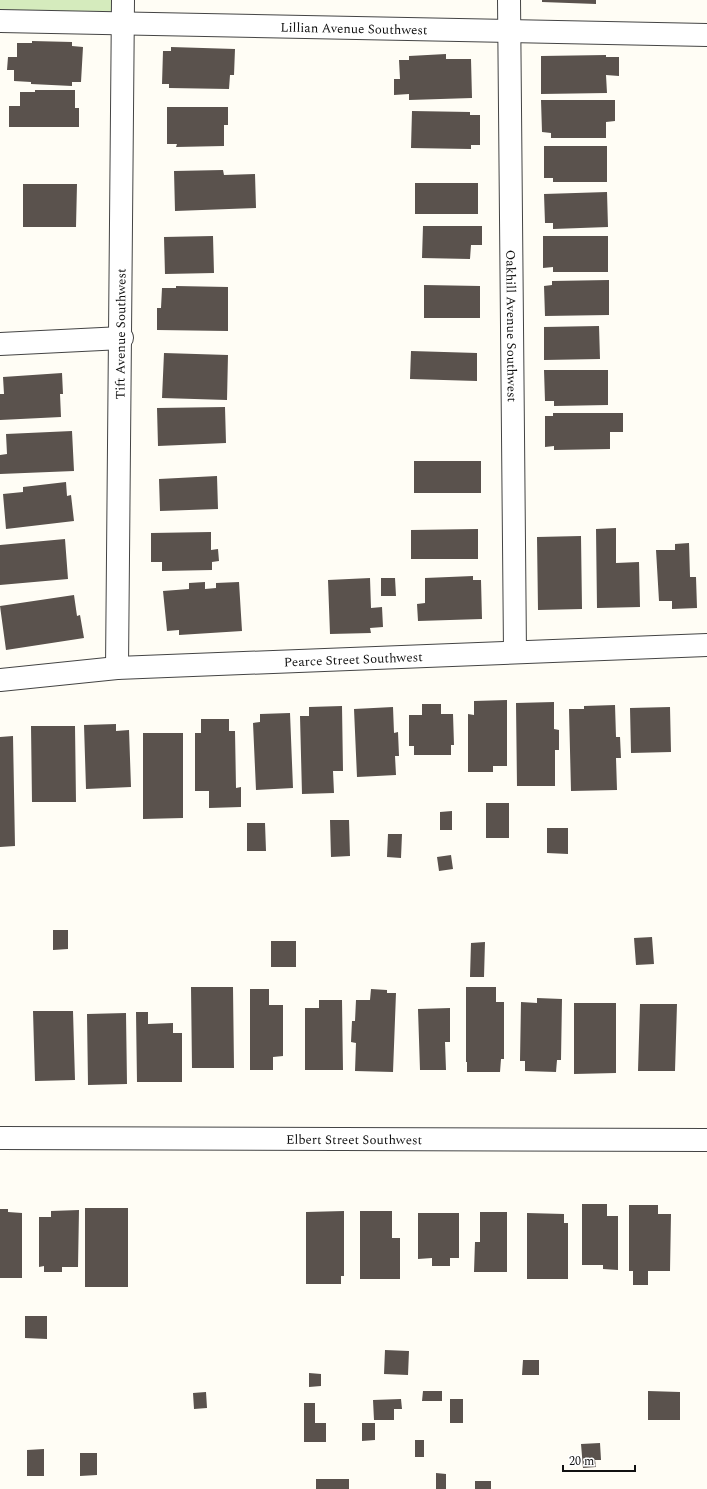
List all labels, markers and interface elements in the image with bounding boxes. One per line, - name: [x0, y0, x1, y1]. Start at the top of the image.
- street label: Lillian Avenue Southwest: [280, 18, 428, 40]
- street label: Oakhill Avenue Southwest: [500, 250, 522, 403]
- street label: Tift Avenue Southwest: [110, 268, 132, 400]
- street label: Pearce Street Southwest: [283, 647, 423, 672]
- street label: Elbert Street Southwest: [286, 1130, 422, 1150]
- scale bar: [563, 1447, 635, 1473]
- text: 20 m: [569, 1452, 594, 1471]

